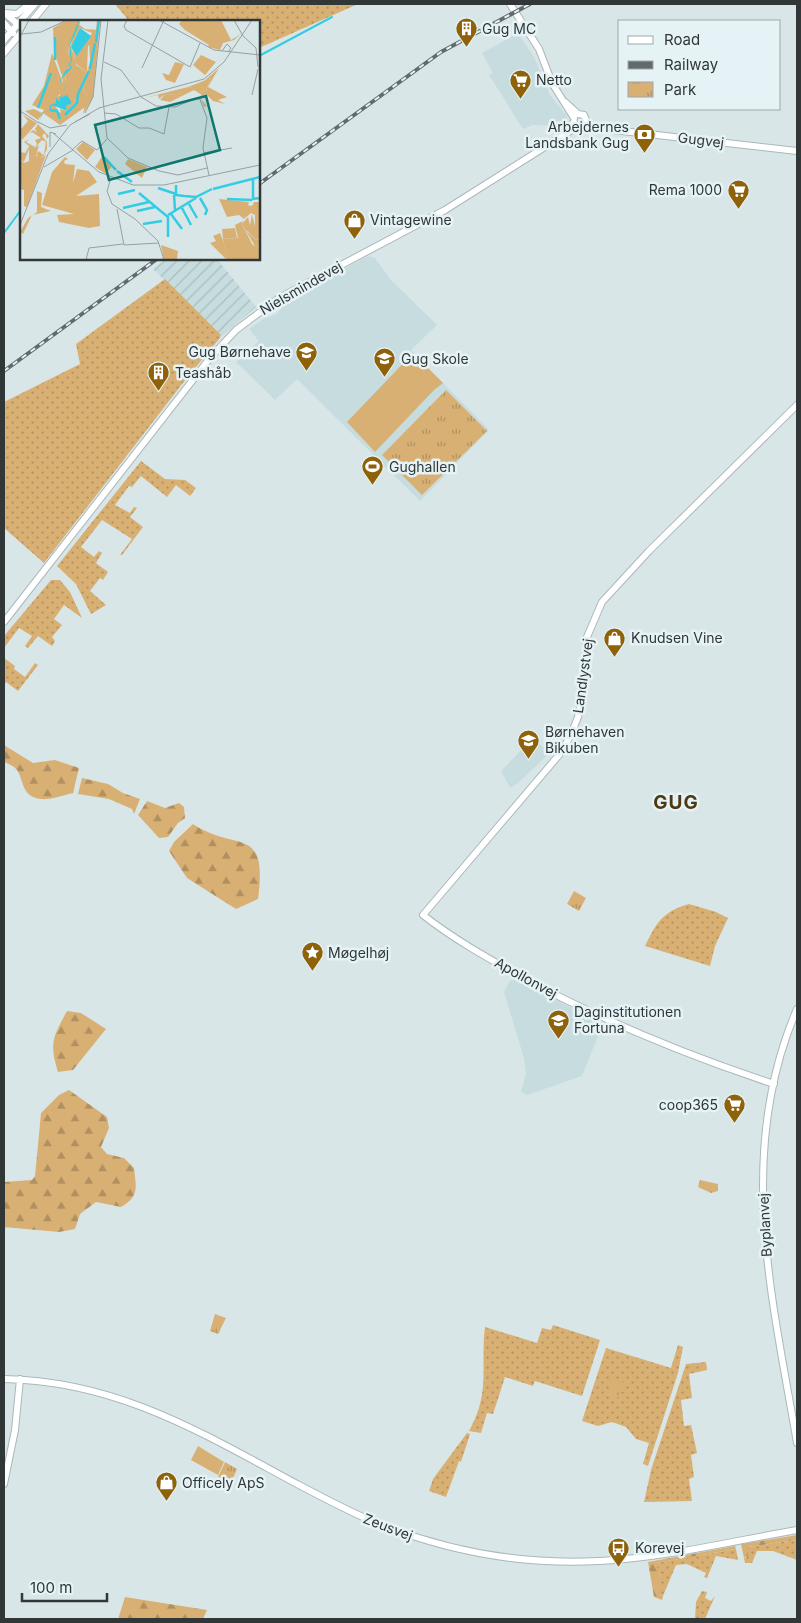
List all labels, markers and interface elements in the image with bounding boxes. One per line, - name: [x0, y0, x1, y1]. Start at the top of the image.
- building icon: Gug MC: [454, 17, 478, 48]
- inset map: [20, 20, 260, 260]
- place label: Gug MC: [482, 20, 536, 37]
- legend: [618, 20, 781, 110]
- text: Road: [664, 30, 700, 49]
- text: Railway: [664, 55, 719, 74]
- supermarket icon: Netto: [508, 68, 532, 99]
- place label: Netto: [536, 71, 572, 88]
- text: Park: [664, 80, 697, 99]
- place label: Arbejdernes Landsbank Gug: [525, 118, 629, 151]
- bank icon: Arbejdernes Landsbank Gug: [633, 123, 657, 154]
- street label: Gugvej: [677, 128, 725, 151]
- supermarket icon: Rema 1000: [726, 178, 750, 209]
- place label: Rema 1000: [649, 181, 722, 198]
- shop icon: Vintagewine: [342, 208, 366, 239]
- place label: Vintagewine: [370, 211, 452, 228]
- street label: Nielsmindevej: [256, 257, 345, 318]
- school or university icon: Gug Børnehave: [295, 340, 319, 371]
- place label: Gug Børnehave: [189, 343, 291, 360]
- school or university icon: Gug Skole: [373, 347, 397, 378]
- place label: Gug Skole: [401, 350, 469, 367]
- building icon: Teashåb: [147, 361, 171, 392]
- place label: Teashåb: [175, 364, 231, 381]
- sports icon: Gughallen: [361, 455, 385, 486]
- place label: Gughallen: [389, 458, 456, 475]
- shop icon: Knudsen Vine: [603, 626, 627, 657]
- place label: Knudsen Vine: [631, 629, 723, 646]
- street label: Landlystvej: [569, 637, 596, 714]
- place label: Børnehaven Bikuben: [545, 723, 624, 756]
- school or university icon: Børnehaven Bikuben: [517, 728, 541, 759]
- district label: GUG: [653, 791, 699, 814]
- place icon: Møgelhøj: [300, 941, 324, 972]
- place label: Møgelhøj: [328, 944, 389, 961]
- street label: Apollonvej: [492, 953, 561, 1002]
- place label: Daginstitutionen Fortuna: [574, 1003, 682, 1036]
- school or university icon: Daginstitutionen Fortuna: [546, 1008, 570, 1039]
- supermarket icon: coop365: [722, 1093, 746, 1124]
- place label: coop365: [659, 1096, 718, 1113]
- street label: Byplanvej: [754, 1193, 775, 1257]
- shop icon: Officely ApS: [154, 1471, 178, 1502]
- place label: Officely ApS: [182, 1474, 265, 1491]
- street label: Zeusvej: [361, 1509, 415, 1544]
- bus stop icon: Korevej: [607, 1536, 631, 1567]
- place label: Korevej: [635, 1539, 684, 1556]
- scale bar: [22, 1570, 108, 1602]
- text: 100 m: [30, 1578, 72, 1597]

